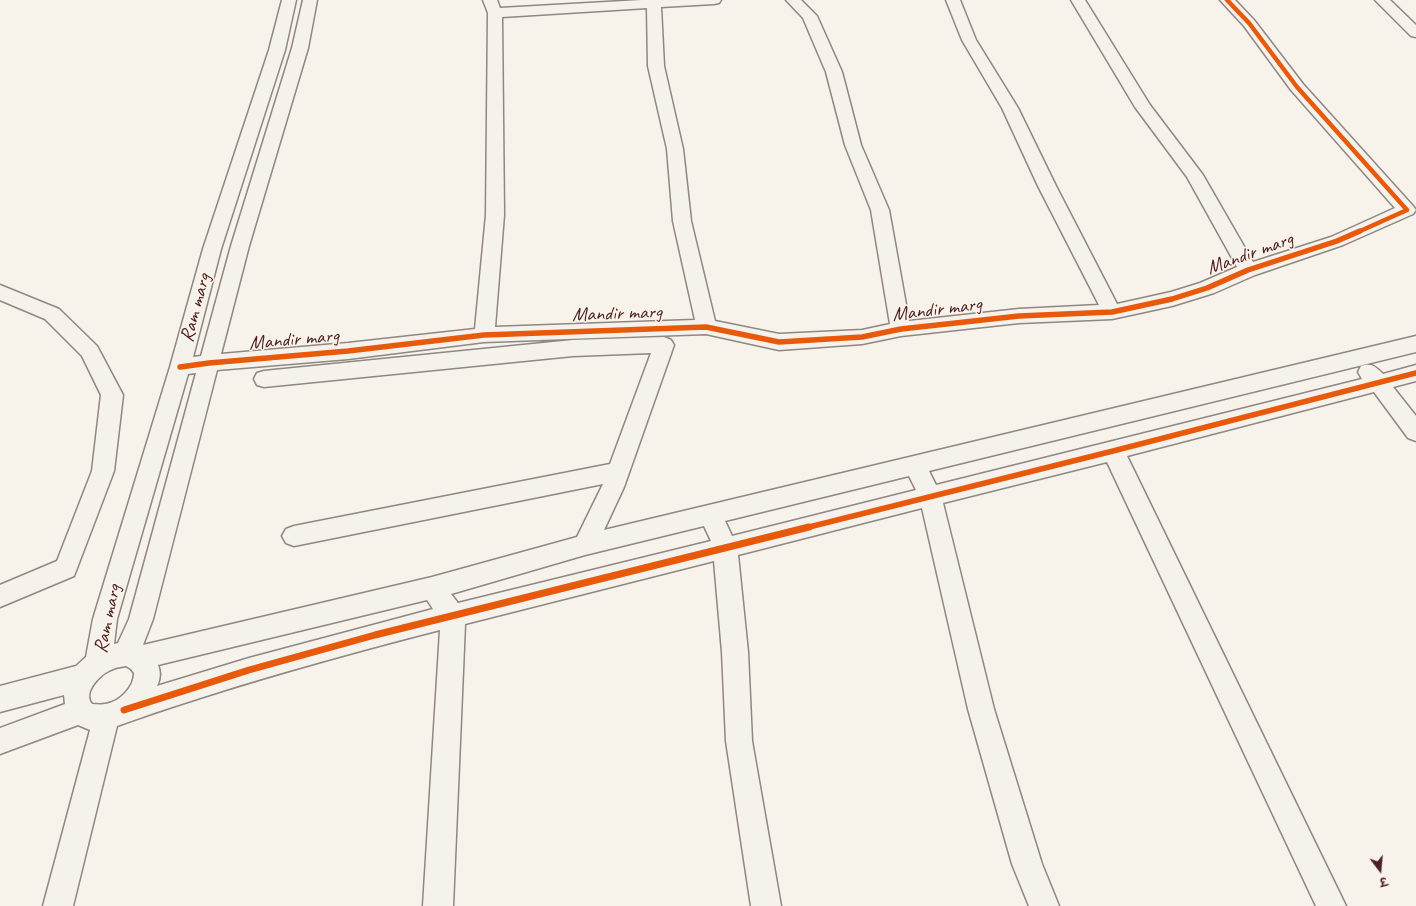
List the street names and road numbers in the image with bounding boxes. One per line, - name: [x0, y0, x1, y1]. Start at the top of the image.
- street label: Mandir marg: [1204, 227, 1296, 281]
- street label: Ram marg: [175, 271, 217, 345]
- street label: Mandir marg: [891, 293, 983, 327]
- street label: Mandir marg: [572, 300, 662, 328]
- street label: Mandir marg: [248, 324, 340, 356]
- street label: Ram marg: [89, 582, 127, 656]

